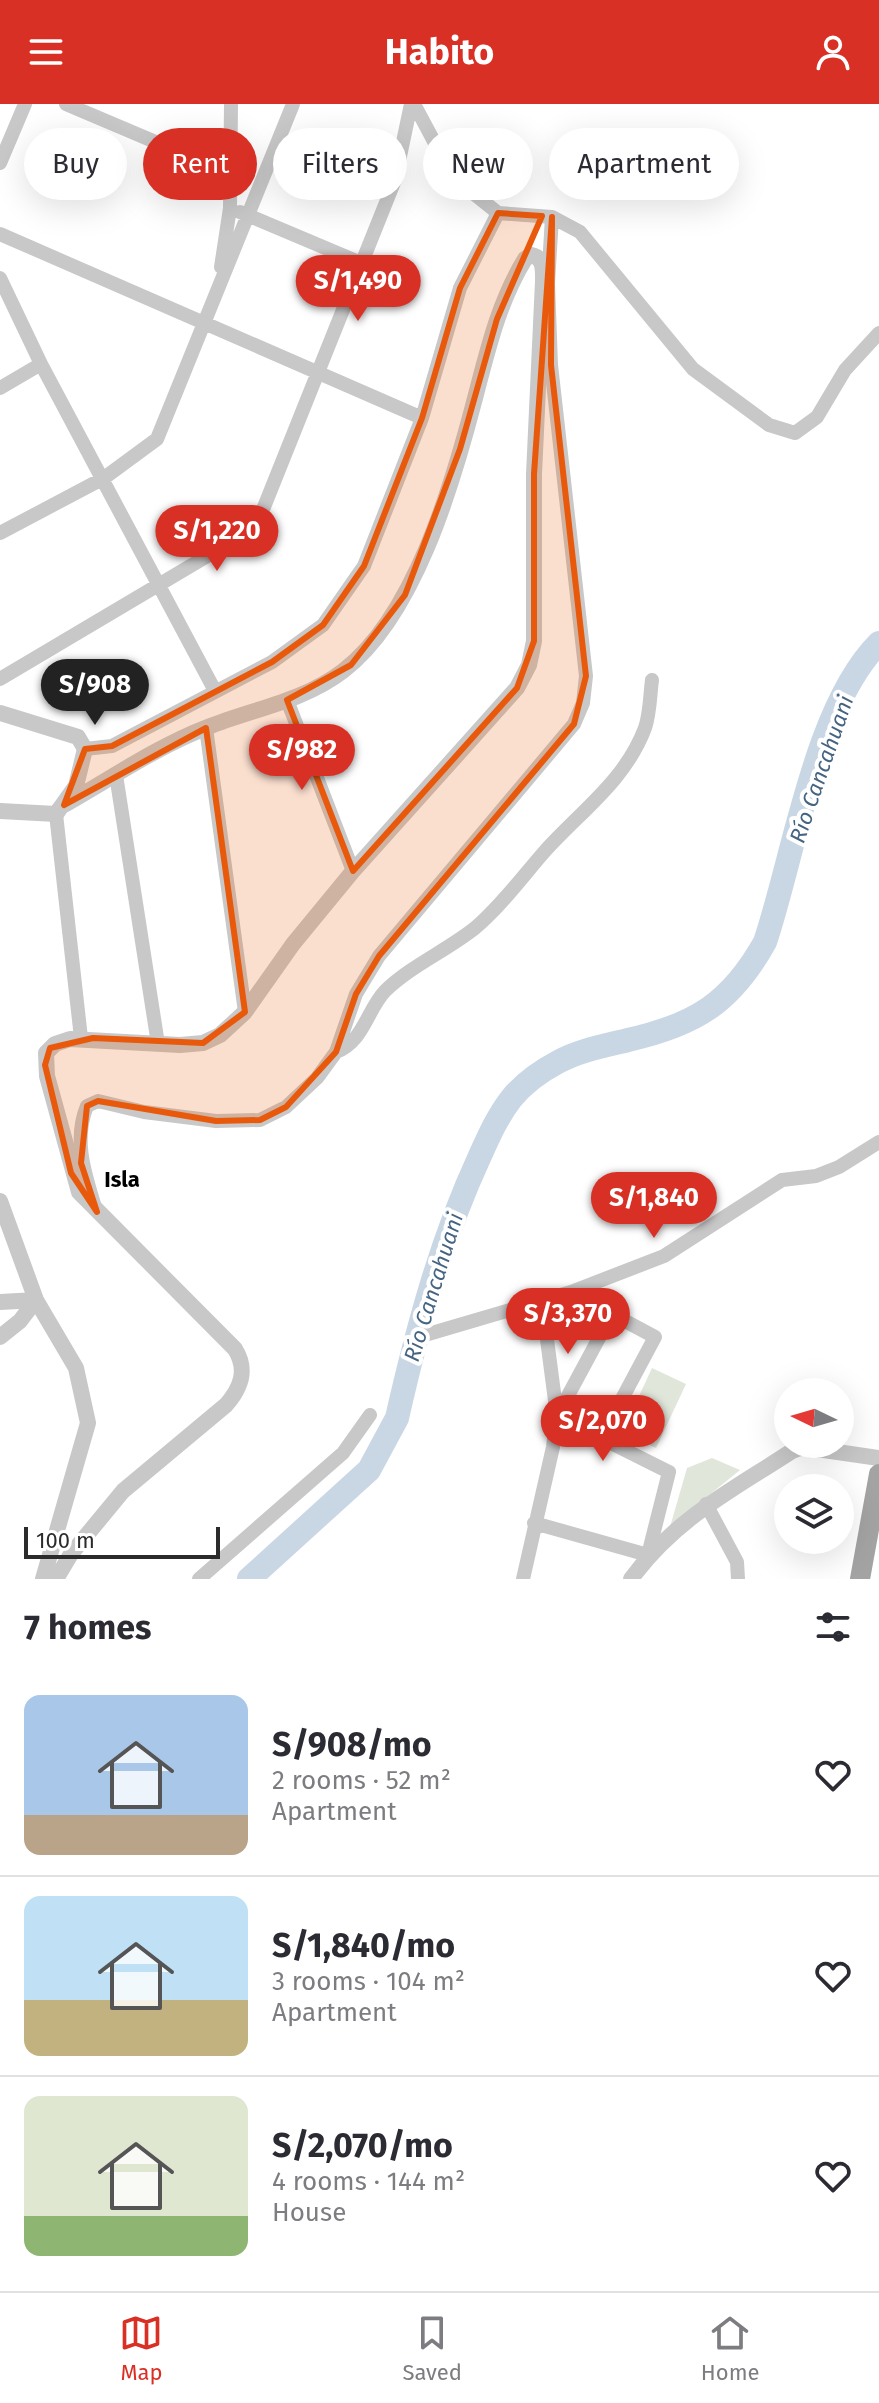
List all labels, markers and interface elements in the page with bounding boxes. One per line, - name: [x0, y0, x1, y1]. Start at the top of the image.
- icon: menu: [24, 30, 68, 74]
- text: Habito: [385, 30, 494, 74]
- icon: person: [811, 30, 855, 74]
- chip: Buy: [24, 128, 127, 200]
- chip: Rent: [143, 128, 257, 200]
- chip: Filters: [273, 128, 407, 200]
- chip: New: [423, 128, 533, 200]
- chip: Apartment: [549, 128, 739, 200]
- pin: S/1,490: [284, 255, 432, 323]
- text: S/1,490: [314, 265, 402, 296]
- pin: S/1,220: [143, 505, 291, 573]
- text: S/1,220: [173, 515, 261, 546]
- pin: S/908: [39, 659, 151, 727]
- text: S/908: [59, 669, 131, 700]
- water label: Río Cancahuani: [784, 692, 859, 846]
- pin: S/982: [246, 724, 358, 792]
- text: S/982: [267, 734, 337, 765]
- district label: Isla: [104, 1166, 140, 1193]
- pin: S/1,840: [580, 1172, 728, 1240]
- text: S/1,840: [609, 1182, 699, 1213]
- water label: Río Cancahuani: [398, 1210, 469, 1365]
- pin: S/3,370: [494, 1288, 642, 1356]
- text: S/3,370: [524, 1298, 612, 1329]
- north arrow: [774, 1378, 854, 1458]
- map controls: [774, 1378, 854, 1554]
- pin: S/2,070: [529, 1395, 677, 1463]
- text: S/2,070: [559, 1405, 647, 1436]
- button: layers: [774, 1474, 854, 1554]
- scale bar: [24, 1523, 220, 1559]
- text: 100 m: [36, 1527, 95, 1554]
- icon: filters: [811, 1605, 855, 1649]
- text: 7 homes: [24, 1607, 151, 1648]
- text: S/908/mo: [272, 1724, 432, 1765]
- icon: home: [88, 1727, 184, 1823]
- icon: heart: [811, 1753, 855, 1797]
- text: 2 rooms · 52 m²: [272, 1765, 451, 1796]
- text: Apartment: [272, 1796, 397, 1827]
- text: S/1,840/mo: [272, 1925, 455, 1966]
- icon: home: [88, 1928, 184, 2024]
- icon: heart: [811, 1954, 855, 1998]
- text: 3 rooms · 104 m²: [272, 1966, 465, 1997]
- text: Apartment: [272, 1997, 397, 2028]
- text: S/2,070/mo: [272, 2125, 453, 2166]
- icon: home: [88, 2128, 184, 2224]
- icon: heart: [811, 2154, 855, 2198]
- text: 4 rooms · 144 m²: [272, 2166, 465, 2197]
- text: House: [272, 2197, 346, 2228]
- tab: Map: [119, 2311, 163, 2386]
- tab: Saved: [402, 2311, 462, 2386]
- tab: Home: [701, 2311, 760, 2386]

